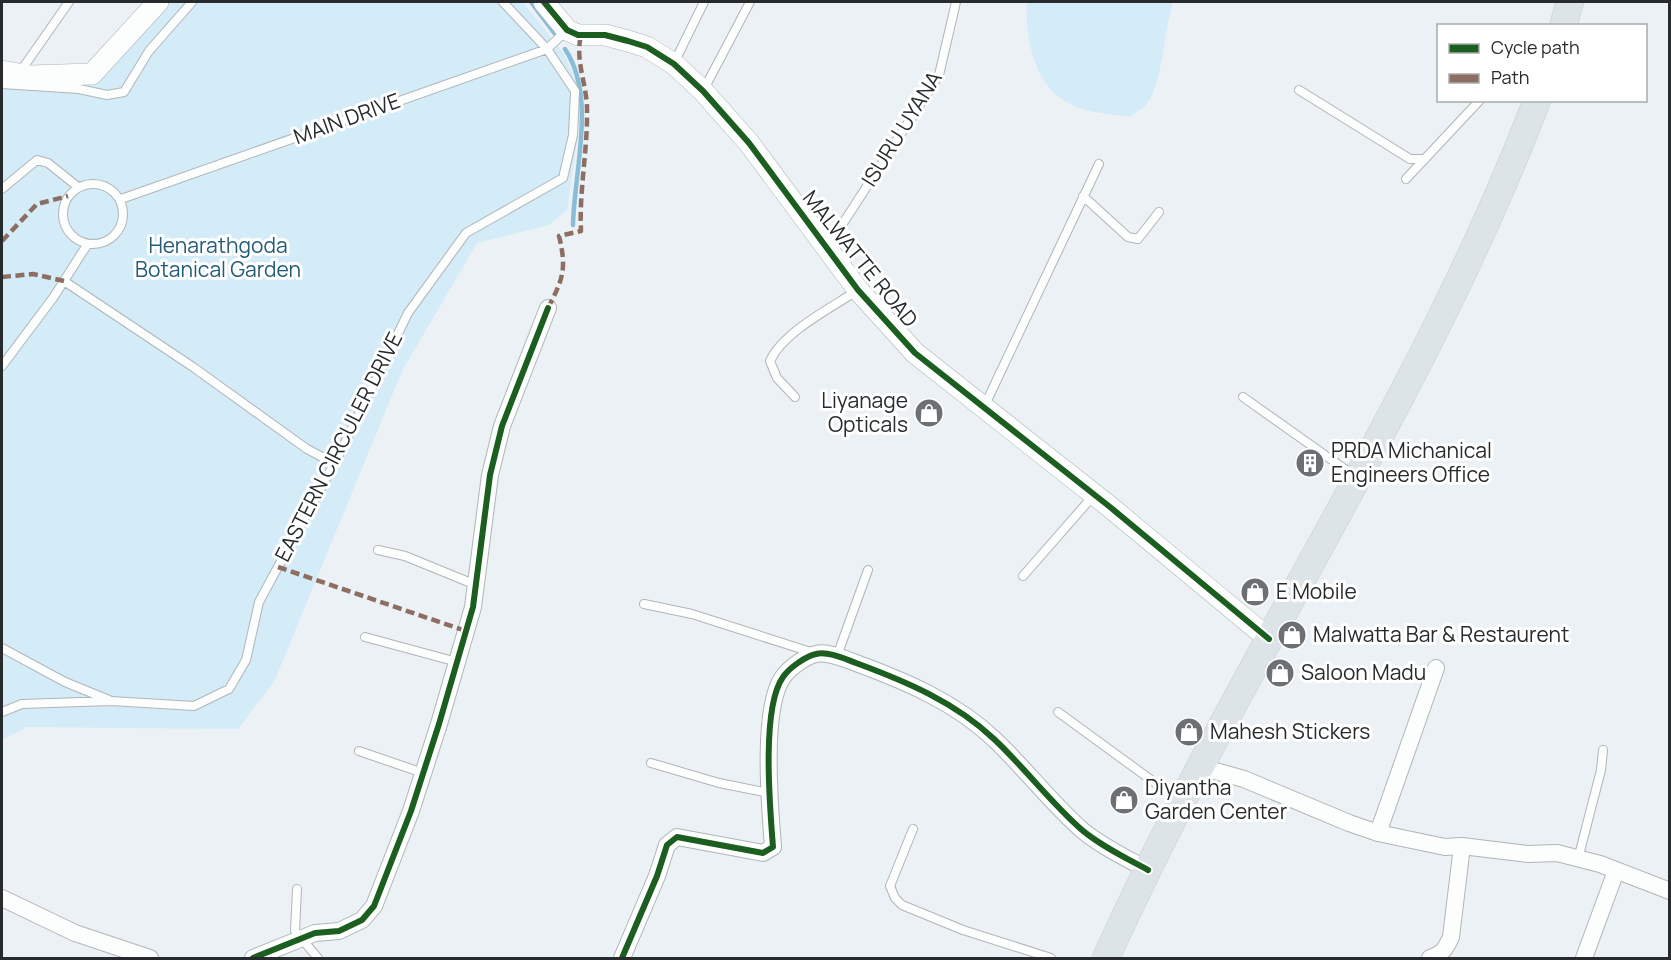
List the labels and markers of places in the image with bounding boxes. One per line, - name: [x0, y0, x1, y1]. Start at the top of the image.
- place label: Liyanage Opticals: [821, 386, 908, 438]
- shop icon: Liyanage Opticals: [913, 397, 945, 429]
- place label: PRDA Michanical Engineers Office: [1331, 436, 1492, 488]
- building icon: PRDA Michanical Engineers Office: [1294, 447, 1326, 479]
- shop icon: E Mobile: [1239, 576, 1271, 608]
- place label: E Mobile: [1276, 577, 1357, 605]
- shop icon: Malwatta Bar & Restaurent: [1276, 619, 1308, 651]
- place label: Malwatta Bar & Restaurent: [1313, 620, 1569, 648]
- shop icon: Saloon Madu: [1264, 657, 1296, 689]
- place label: Saloon Madu: [1301, 658, 1426, 686]
- shop icon: Mahesh Stickers: [1173, 716, 1205, 748]
- place label: Mahesh Stickers: [1210, 717, 1370, 745]
- place label: Diyantha Garden Center: [1145, 773, 1288, 825]
- shop icon: Diyantha Garden Center: [1108, 784, 1140, 816]

